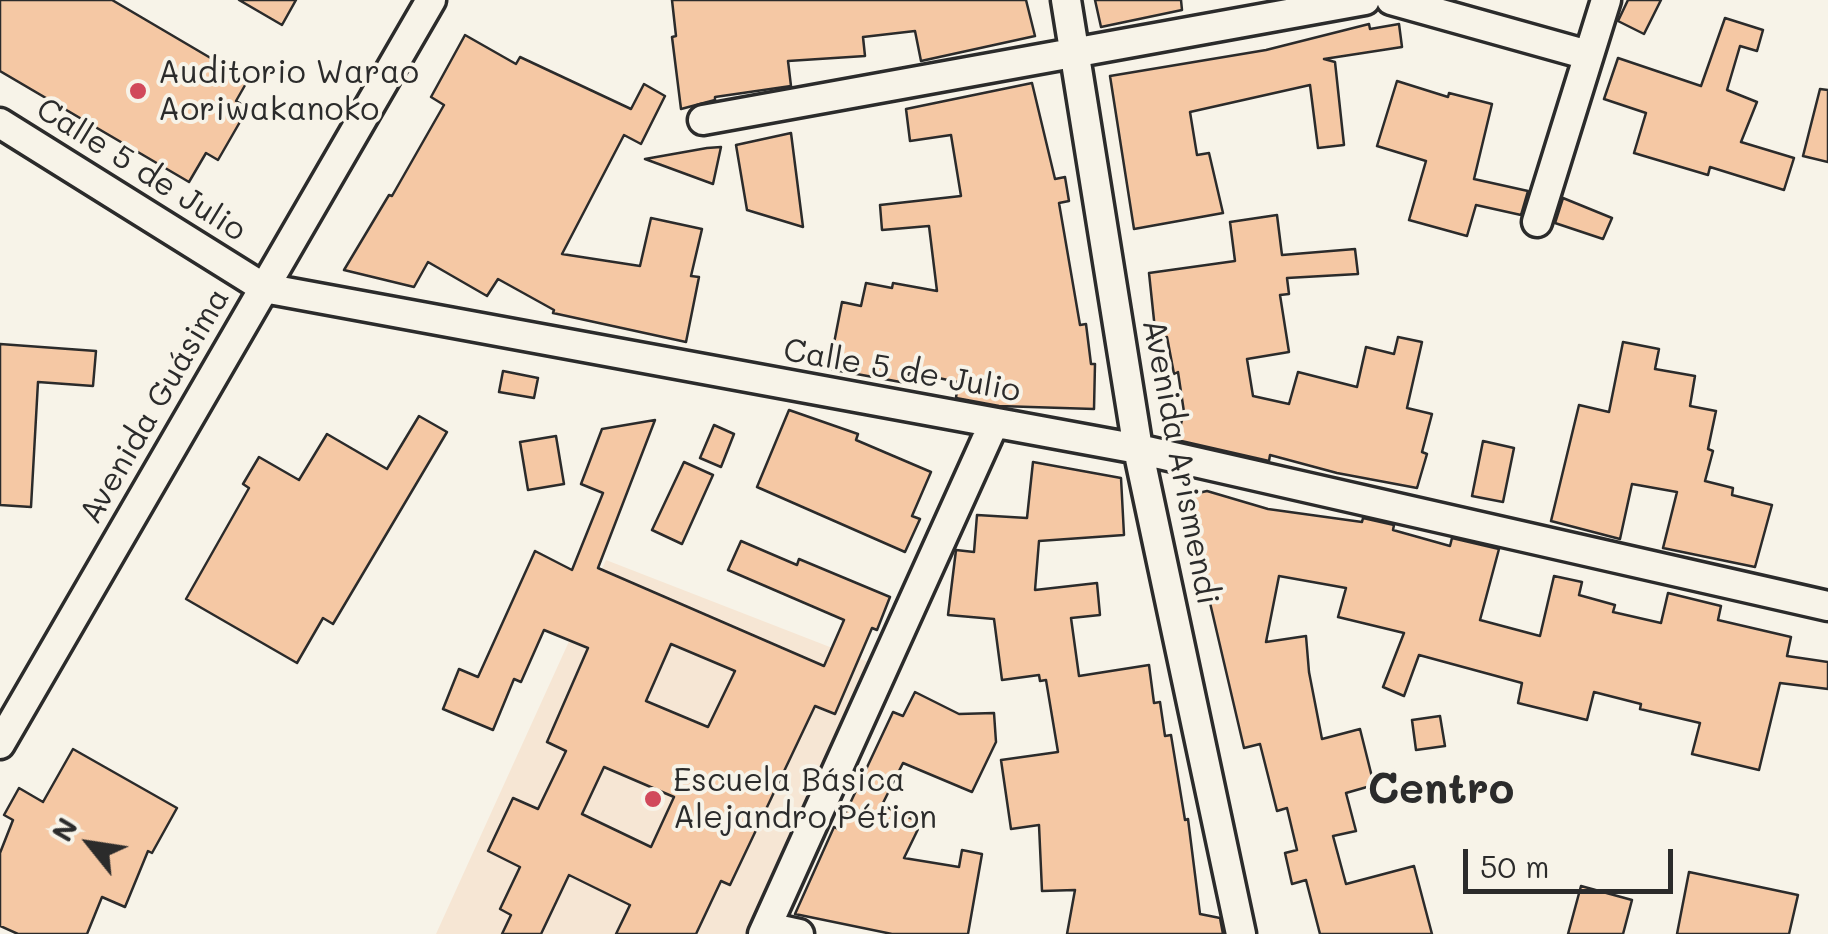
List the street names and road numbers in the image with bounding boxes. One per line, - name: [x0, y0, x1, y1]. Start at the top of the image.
- street label: Calle 5 de Julio: [29, 90, 253, 250]
- street label: Avenida Guásima: [72, 281, 238, 531]
- street label: Avenida Arismendi: [1133, 316, 1227, 608]
- street label: Calle 5 de Julio: [780, 331, 1024, 411]

